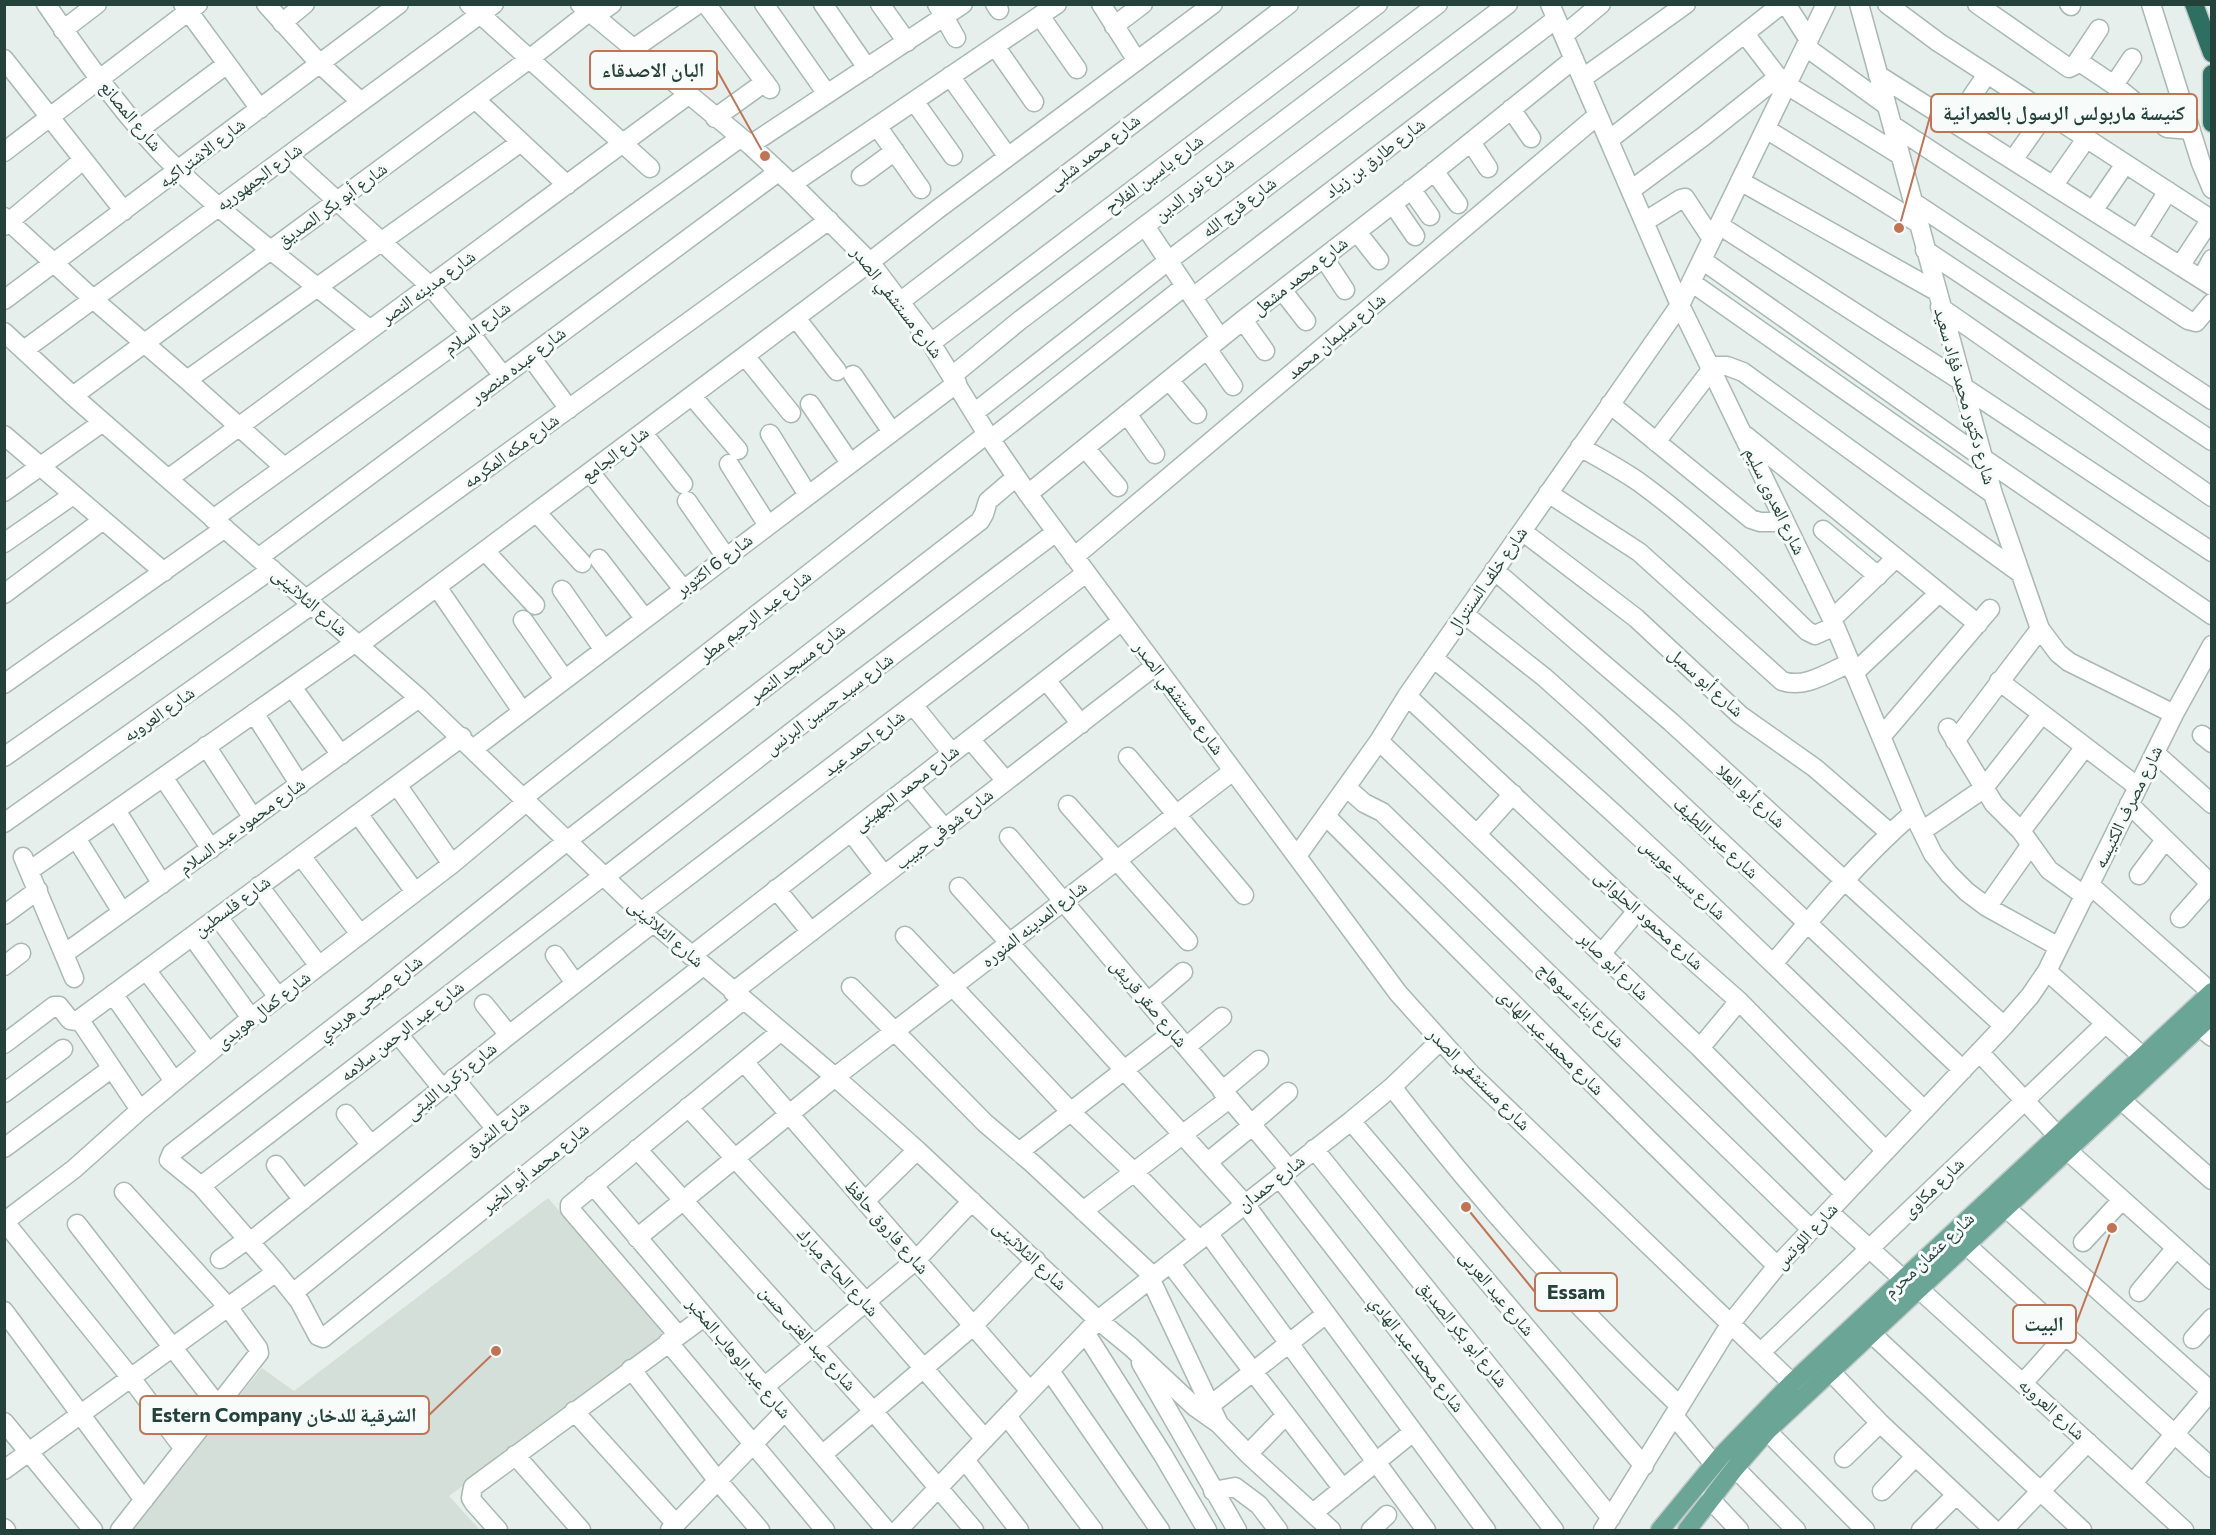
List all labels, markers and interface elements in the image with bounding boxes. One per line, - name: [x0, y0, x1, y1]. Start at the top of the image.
- callout: البان الاصدقاء: [590, 51, 717, 89]
- text: البان الاصدقاء: [601, 57, 705, 82]
- street label: شارع المصانع: [94, 76, 168, 156]
- callout: كنيسة ماربولس الرسول بالعمرانية: [1931, 94, 2197, 132]
- text: كنيسة ماربولس الرسول بالعمرانية: [1943, 100, 2185, 126]
- street label: شارع محمد شلبى: [1043, 108, 1145, 195]
- street label: شارع الاشتراكيه: [154, 112, 250, 193]
- street label: شارع طارق بن زياد: [1320, 112, 1430, 203]
- street label: شارع ياسين الفلاح: [1100, 129, 1208, 219]
- street label: شارع الجمهوريه: [211, 137, 307, 216]
- street label: شارع نور الدين: [1149, 151, 1238, 226]
- street label: شارع أبو بكر الصديق: [272, 157, 391, 252]
- street label: شارع فرج الله: [1197, 171, 1281, 243]
- street label: شارع محمد مشعل: [1247, 231, 1352, 320]
- street label: شارع مستشفي الصدر: [843, 240, 949, 365]
- street label: شارع مدينه النصر: [375, 244, 480, 329]
- street label: شارع سليمان محمد: [1281, 287, 1390, 384]
- street label: شارع السلام: [439, 296, 515, 360]
- street label: شارع دكتور محمد فؤاد سعيد: [1929, 305, 2002, 487]
- street label: شارع عبده منصور: [464, 321, 570, 409]
- street label: شارع مكه المكرمه: [458, 408, 563, 493]
- street label: شارع الجامع: [576, 421, 654, 487]
- street label: شارع العدوى سليم: [1739, 443, 1811, 559]
- street label: شارع خلف السنترال: [1441, 522, 1532, 638]
- street label: شارع 6 اكتوبر: [670, 528, 757, 602]
- street label: شارع الثلاثينى: [267, 562, 353, 641]
- street label: شارع عبد الرحيم مطر: [693, 564, 816, 668]
- street label: شارع مسجد النصر: [743, 618, 850, 708]
- street label: شارع مستشفي الصدر: [1126, 635, 1230, 761]
- street label: شارع أبو سمبل: [1664, 642, 1749, 722]
- street label: شارع سيد حسين البرنس: [760, 648, 898, 760]
- street label: شارع العروبه: [119, 681, 199, 747]
- street label: شارع احمد عيد: [818, 704, 909, 781]
- street label: شارع محمد الجهينى: [848, 739, 963, 836]
- street label: شارع مصرف الكنيسه: [2088, 742, 2167, 872]
- street label: شارع أبو العلا: [1712, 759, 1791, 833]
- street label: شارع محمود عبد السلام: [174, 772, 310, 880]
- street label: شارع شوقى حبيب: [890, 783, 998, 874]
- street label: شارع عبد اللطيف: [1669, 792, 1764, 883]
- street label: شارع سيد عويس: [1635, 833, 1731, 925]
- street label: شارع محمود الحلوانى: [1590, 865, 1709, 975]
- street label: شارع فلسطين: [189, 870, 275, 941]
- street label: شارع المدينه المنوره: [976, 875, 1091, 972]
- street label: شارع الثلاثينى: [623, 893, 709, 972]
- street label: شارع أبو صابر: [1573, 926, 1655, 1005]
- street label: شارع صبحى هريدي: [313, 949, 429, 1049]
- street label: شارع صقر قريش: [1106, 954, 1193, 1052]
- street label: شارع ابناء سوهاج: [1532, 957, 1630, 1053]
- street label: شارع كمال هويدى: [210, 965, 315, 1054]
- street label: شارع عبد الرحمن سلامه: [335, 975, 468, 1086]
- street label: شارع محمد عبد الهادى: [1493, 983, 1610, 1100]
- street label: شارع مستشفي الصدر: [1420, 1022, 1536, 1138]
- street label: شارع زكريا الليثى: [400, 1037, 501, 1125]
- street label: شارع الشرق: [460, 1095, 534, 1161]
- street label: شارع محمد أبو الخير: [475, 1117, 593, 1219]
- street label: شارع حمدان: [1232, 1149, 1309, 1216]
- street label: شارع مكاوى: [1897, 1152, 1969, 1223]
- street label: شارع فاروق حافظ: [840, 1175, 935, 1279]
- street label: شارع اللوتس: [1769, 1197, 1842, 1274]
- street label: شارع عثمان محرم: [1879, 1207, 1979, 1303]
- street label: شارع الثلاثينى: [988, 1214, 1072, 1295]
- street label: شارع الحاج مبارك: [792, 1222, 884, 1322]
- street label: شارع عيد العربى: [1455, 1245, 1540, 1340]
- callout: Essam: [1535, 1273, 1617, 1311]
- street label: شارع أبو بكر الصديق: [1413, 1276, 1514, 1392]
- text: Essam: [1547, 1279, 1605, 1303]
- street label: شارع عبد الغنى حسن: [755, 1280, 862, 1395]
- street label: شارع عبد الوهاب المخبر: [681, 1291, 797, 1423]
- street label: شارع محمد عبد الهادي: [1362, 1291, 1470, 1419]
- callout: البيت: [2013, 1305, 2076, 1343]
- text: البيت: [2024, 1311, 2064, 1336]
- street label: شارع العروبه: [2014, 1373, 2090, 1445]
- callout: Estern Company الشرقية للدخان: [140, 1396, 429, 1434]
- text: Estern Company الشرقية للدخان: [151, 1402, 417, 1427]

